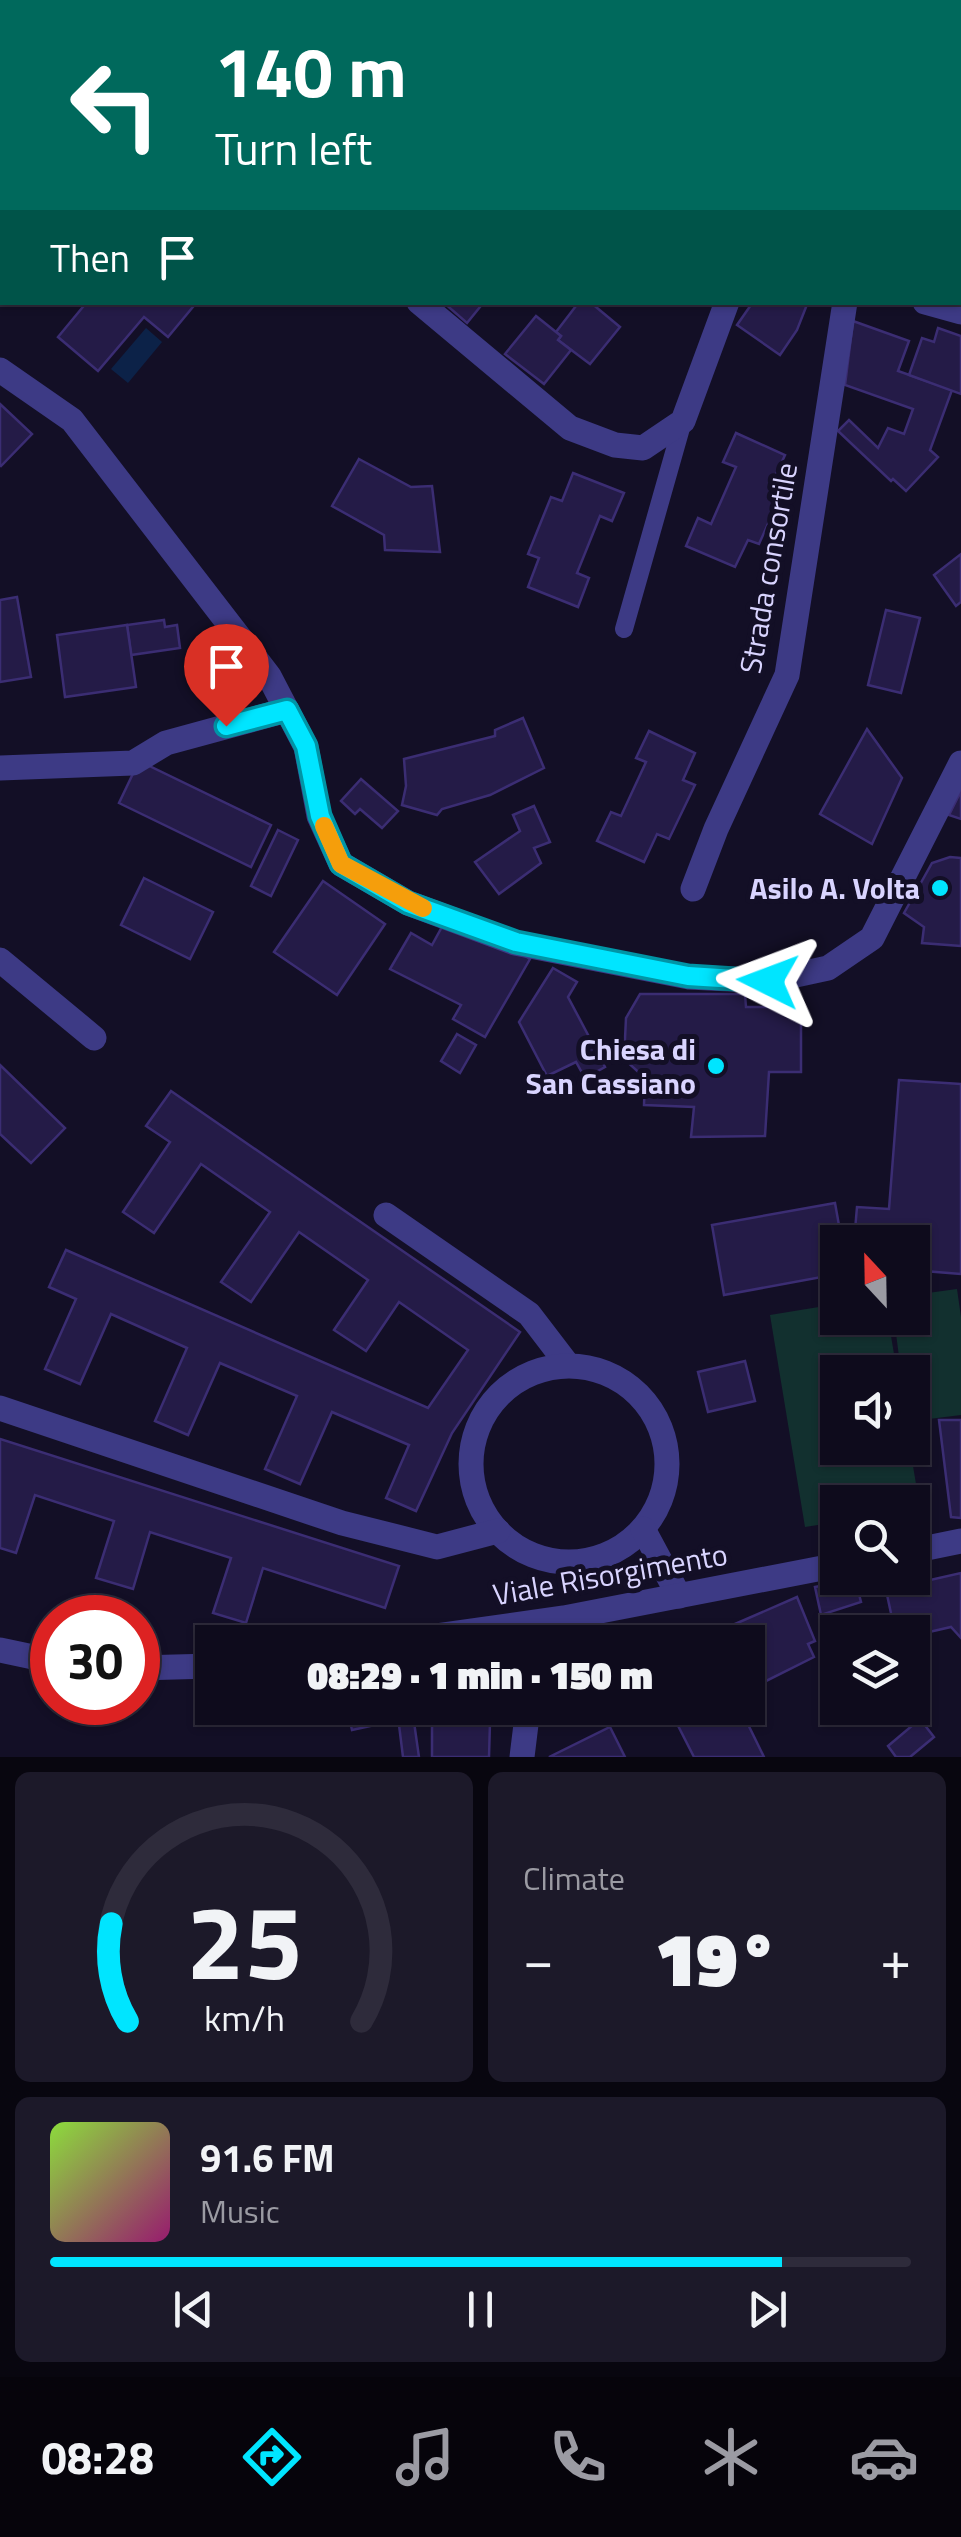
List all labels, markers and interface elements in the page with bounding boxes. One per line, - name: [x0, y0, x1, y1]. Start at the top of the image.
- text: 140 m: [215, 18, 407, 124]
- icon: left: [50, 40, 180, 170]
- text: Turn left: [215, 114, 372, 182]
- text: Then: [50, 229, 130, 287]
- icon: arrive: [150, 230, 205, 285]
- street label: Strada consortile: [727, 459, 809, 677]
- pin: [184, 624, 269, 727]
- icon: arrive: [199, 639, 254, 694]
- place label: Asilo A. Volta: [750, 865, 920, 911]
- marker: Asilo A. Volta: [929, 877, 951, 899]
- position arrow: [716, 929, 820, 1033]
- place label: Chiesa di San Cassiano: [526, 1026, 696, 1106]
- marker: Chiesa di San Cassiano: [705, 1055, 727, 1077]
- north arrow: [820, 1225, 930, 1335]
- map controls: [820, 1225, 930, 1725]
- button: sound: [820, 1355, 930, 1465]
- button: search: [820, 1485, 930, 1595]
- street label: Viale Risorgimento: [489, 1531, 731, 1617]
- speed limit sign: 30: [30, 1595, 160, 1725]
- button: layers: [820, 1615, 930, 1725]
- text: 08:29 · 1 min · 150 m: [307, 1646, 653, 1704]
- text: Climate: [523, 1854, 625, 1902]
- text: 25: [186, 1861, 302, 2019]
- text: 19°: [655, 1901, 779, 2015]
- text: −: [523, 1917, 554, 2000]
- text: +: [880, 1917, 911, 2000]
- text: km/h: [204, 1990, 284, 2045]
- text: 91.6 FM: [200, 2129, 335, 2187]
- text: Music: [200, 2187, 280, 2235]
- icon: previous: [166, 2282, 221, 2337]
- icon: pause: [453, 2282, 508, 2337]
- icon: next: [740, 2282, 795, 2337]
- icon: directions: [237, 2422, 307, 2492]
- icon: music: [390, 2422, 460, 2492]
- icon: phone: [543, 2422, 613, 2492]
- icon: climate: [696, 2422, 766, 2492]
- icon: car: [849, 2422, 919, 2492]
- text: 08:28: [42, 2423, 154, 2491]

